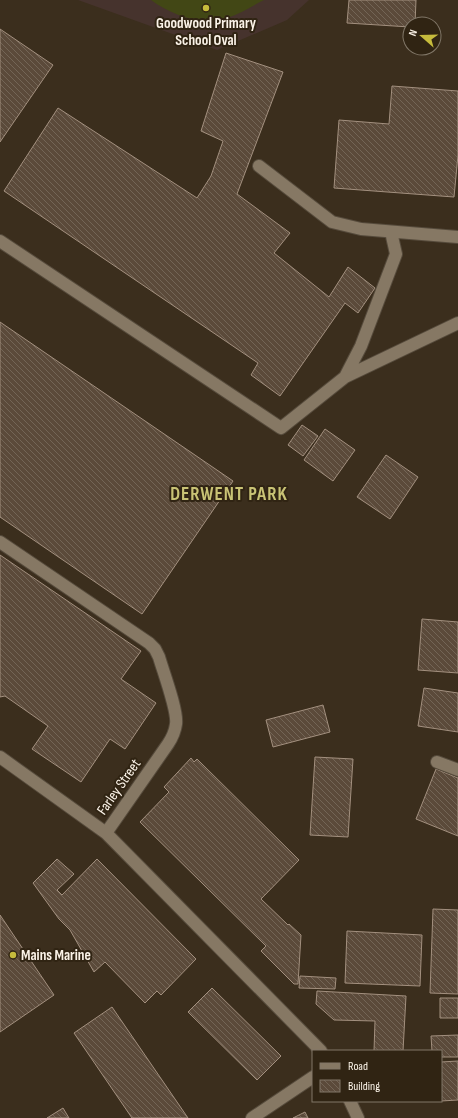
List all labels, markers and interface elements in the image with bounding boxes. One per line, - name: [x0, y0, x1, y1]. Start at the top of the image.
- marker: Goodwood Primary School Oval: [201, 3, 211, 13]
- place label: Goodwood Primary School Oval: [156, 14, 257, 50]
- north arrow: [402, 16, 442, 56]
- text: N: [406, 28, 420, 38]
- district label: DERWENT PARK: [170, 483, 288, 506]
- street label: Farley Street: [93, 755, 145, 819]
- place label: Mains Marine: [21, 946, 91, 965]
- marker: Mains Marine: [8, 950, 18, 960]
- legend: [312, 1050, 442, 1102]
- text: Road: [348, 1059, 368, 1074]
- text: Building: [348, 1079, 380, 1094]

